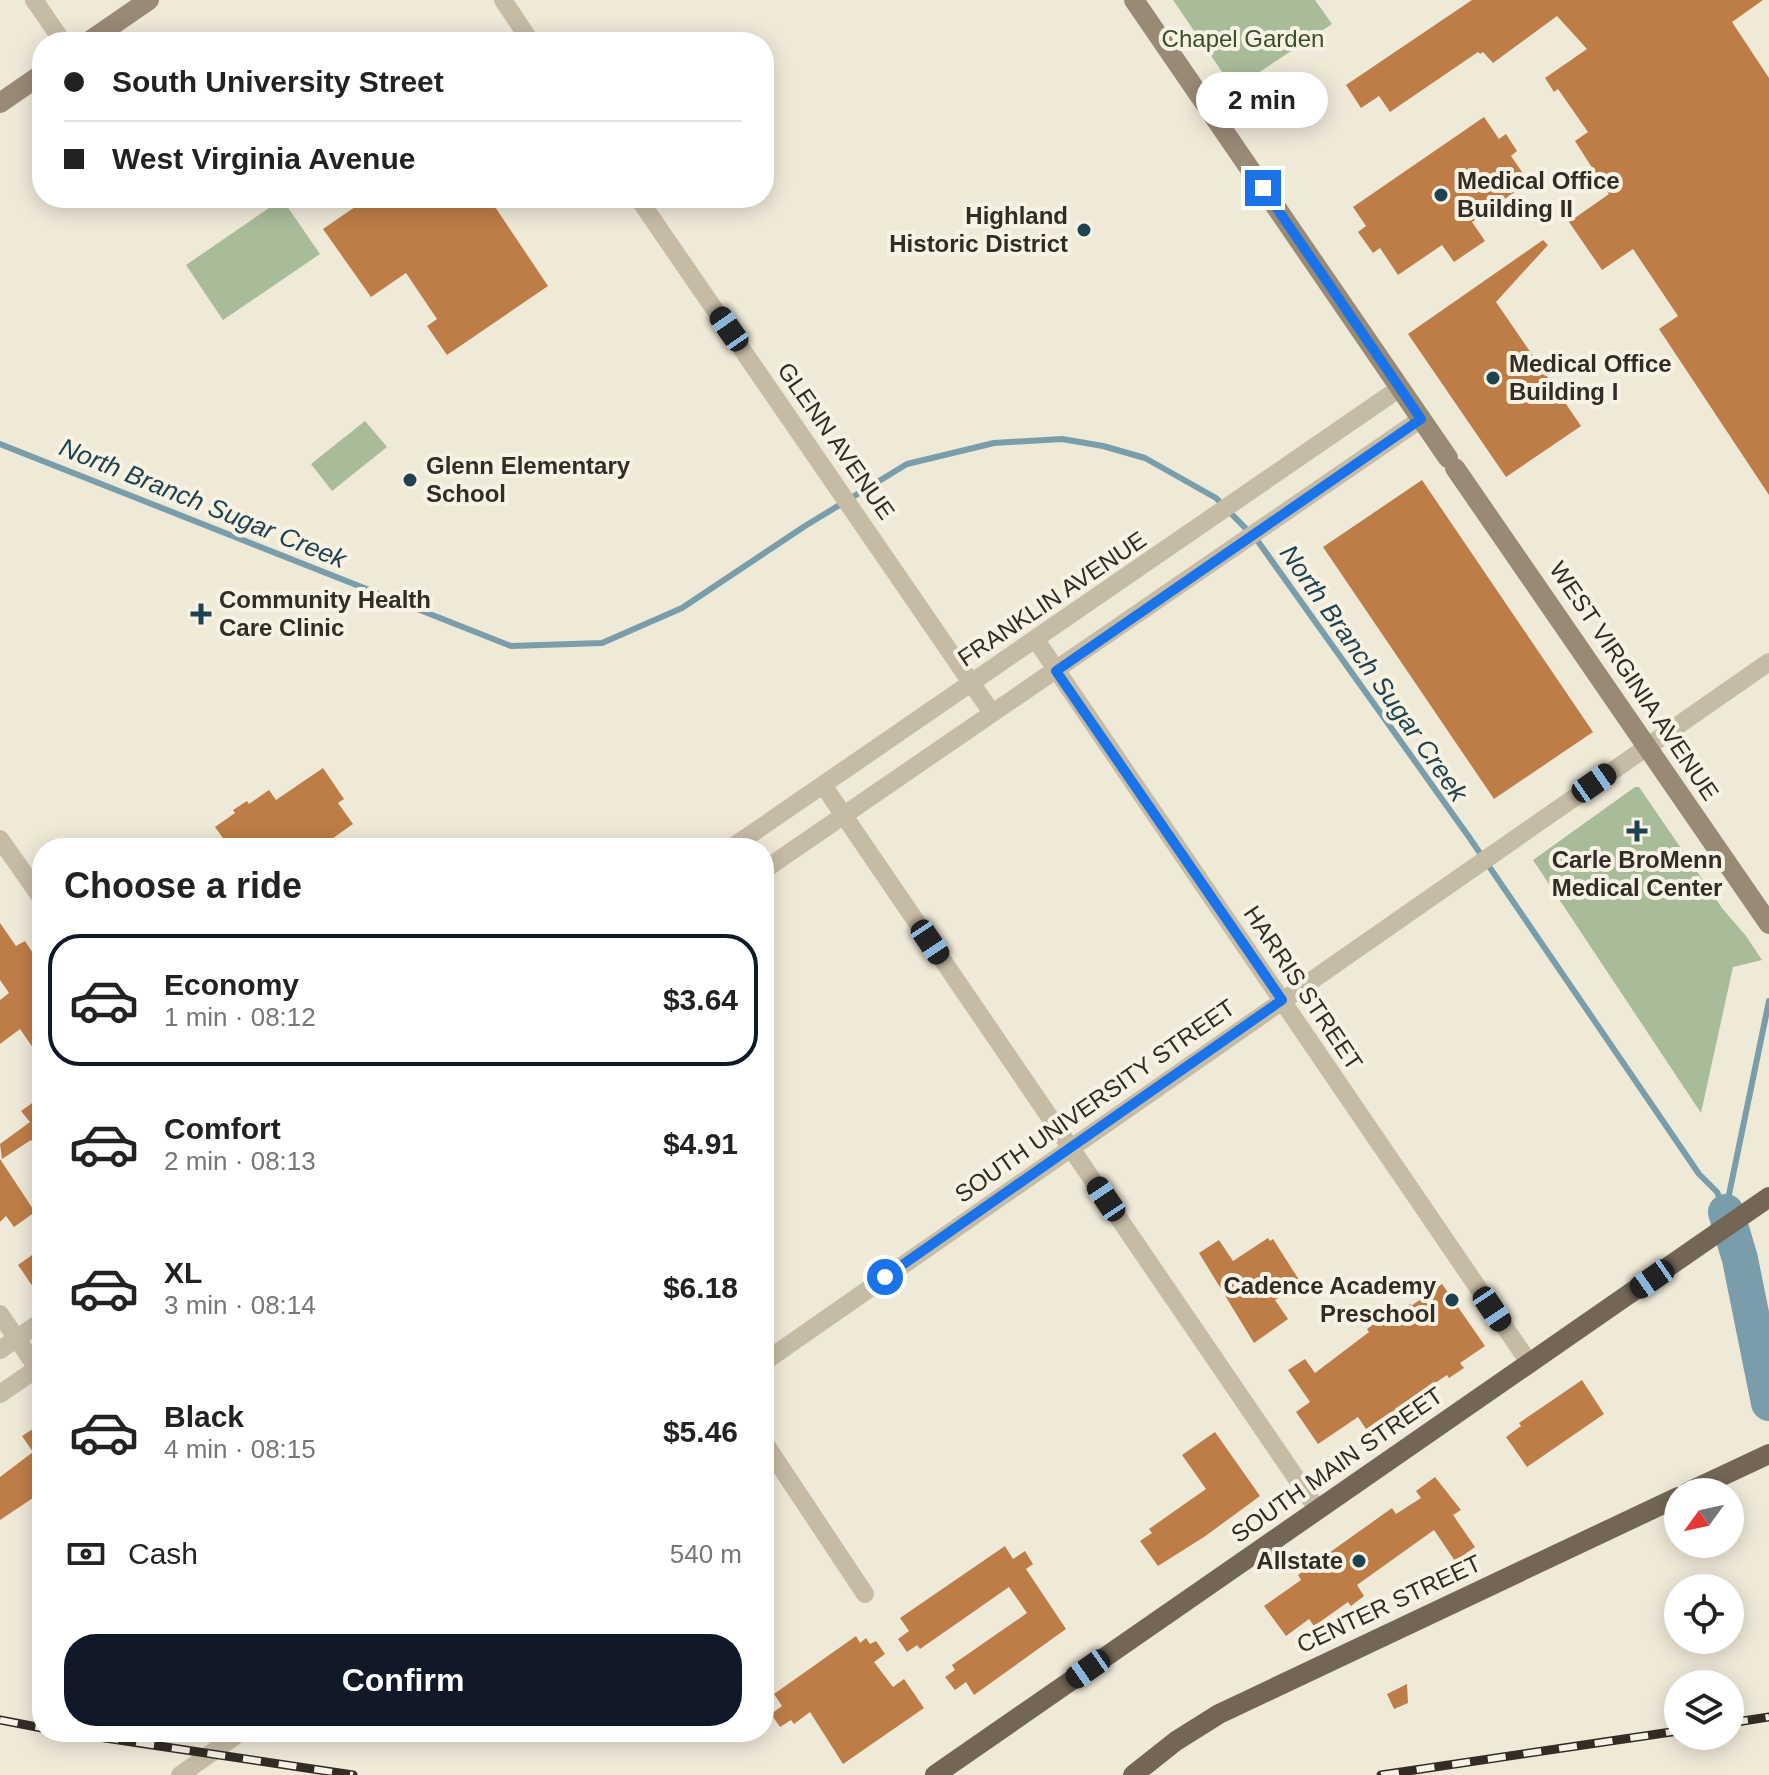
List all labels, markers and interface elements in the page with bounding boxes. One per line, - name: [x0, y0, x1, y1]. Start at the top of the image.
- park label: Chapel Garden: [1162, 25, 1324, 52]
- text: South University Street: [112, 65, 444, 98]
- callout: 2 min: [1197, 72, 1329, 128]
- text: 2 min: [1228, 85, 1296, 115]
- text: West Virginia Avenue: [112, 142, 415, 175]
- place label: Medical Office Building II: [1457, 167, 1620, 222]
- route end: [1245, 170, 1281, 206]
- marker: Medical Office Building II: [1432, 186, 1450, 204]
- place label: Highland Historic District: [889, 202, 1068, 257]
- marker: Highland Historic District: [1075, 221, 1093, 239]
- car: [705, 302, 753, 356]
- place label: Medical Office Building I: [1509, 350, 1672, 405]
- street label: GLENN AVENUE: [772, 357, 901, 524]
- marker: Medical Office Building I: [1484, 369, 1502, 387]
- water label: North Branch Sugar Creek: [55, 432, 352, 575]
- place label: Glenn Elementary School: [426, 452, 631, 507]
- marker: Glenn Elementary School: [401, 471, 419, 489]
- street label: FRANKLIN AVENUE: [953, 526, 1151, 672]
- water label: North Branch Sugar Creek: [1274, 539, 1475, 809]
- street label: WEST VIRGINIA AVENUE: [1544, 556, 1724, 805]
- place label: Community Health Care Clinic: [219, 586, 431, 641]
- marker: Community Health Care Clinic: [190, 603, 212, 625]
- car: [1567, 759, 1621, 807]
- marker: Carle BroMenn Medical Center: [1626, 820, 1648, 842]
- place label: Carle BroMenn Medical Center: [1552, 846, 1722, 901]
- text: Choose a ride: [64, 865, 302, 906]
- street label: HARRIS STREET: [1239, 901, 1368, 1075]
- car: [907, 915, 953, 969]
- icon: car: [68, 964, 140, 1036]
- text: Economy: [164, 968, 299, 1001]
- text: $3.64: [663, 983, 738, 1016]
- street label: SOUTH UNIVERSITY STREET: [950, 993, 1240, 1208]
- text: 1 min · 08:12: [164, 1002, 316, 1032]
- icon: car: [68, 1108, 140, 1180]
- text: Comfort: [164, 1112, 281, 1145]
- text: $4.91: [663, 1127, 738, 1160]
- text: 2 min · 08:13: [164, 1146, 316, 1176]
- car: [1083, 1172, 1129, 1226]
- icon: car: [68, 1252, 140, 1324]
- car: [1625, 1255, 1679, 1303]
- text: XL: [164, 1256, 202, 1289]
- route start: [867, 1259, 903, 1295]
- text: $6.18: [663, 1271, 738, 1304]
- place label: Cadence Academy Preschool: [1223, 1272, 1437, 1327]
- car: [1469, 1282, 1515, 1336]
- text: 3 min · 08:14: [164, 1290, 316, 1320]
- marker: Cadence Academy Preschool: [1443, 1291, 1461, 1309]
- street label: SOUTH MAIN STREET: [1226, 1381, 1448, 1548]
- icon: car: [68, 1396, 140, 1468]
- text: Black: [164, 1400, 244, 1433]
- text: $5.46: [663, 1415, 738, 1448]
- text: 4 min · 08:15: [164, 1434, 316, 1464]
- north arrow: [1664, 1478, 1744, 1558]
- map controls: [1664, 1478, 1744, 1750]
- icon: cash: [64, 1532, 108, 1576]
- text: Cash: [128, 1537, 198, 1570]
- text: 540 m: [670, 1539, 742, 1569]
- place label: Allstate: [1256, 1547, 1343, 1574]
- street label: CENTER STREET: [1292, 1549, 1485, 1658]
- marker: Allstate: [1350, 1552, 1368, 1570]
- button: locate: [1664, 1574, 1744, 1654]
- button: Confirm: [64, 1634, 742, 1726]
- car: [1061, 1645, 1115, 1693]
- button: layers: [1664, 1670, 1744, 1750]

